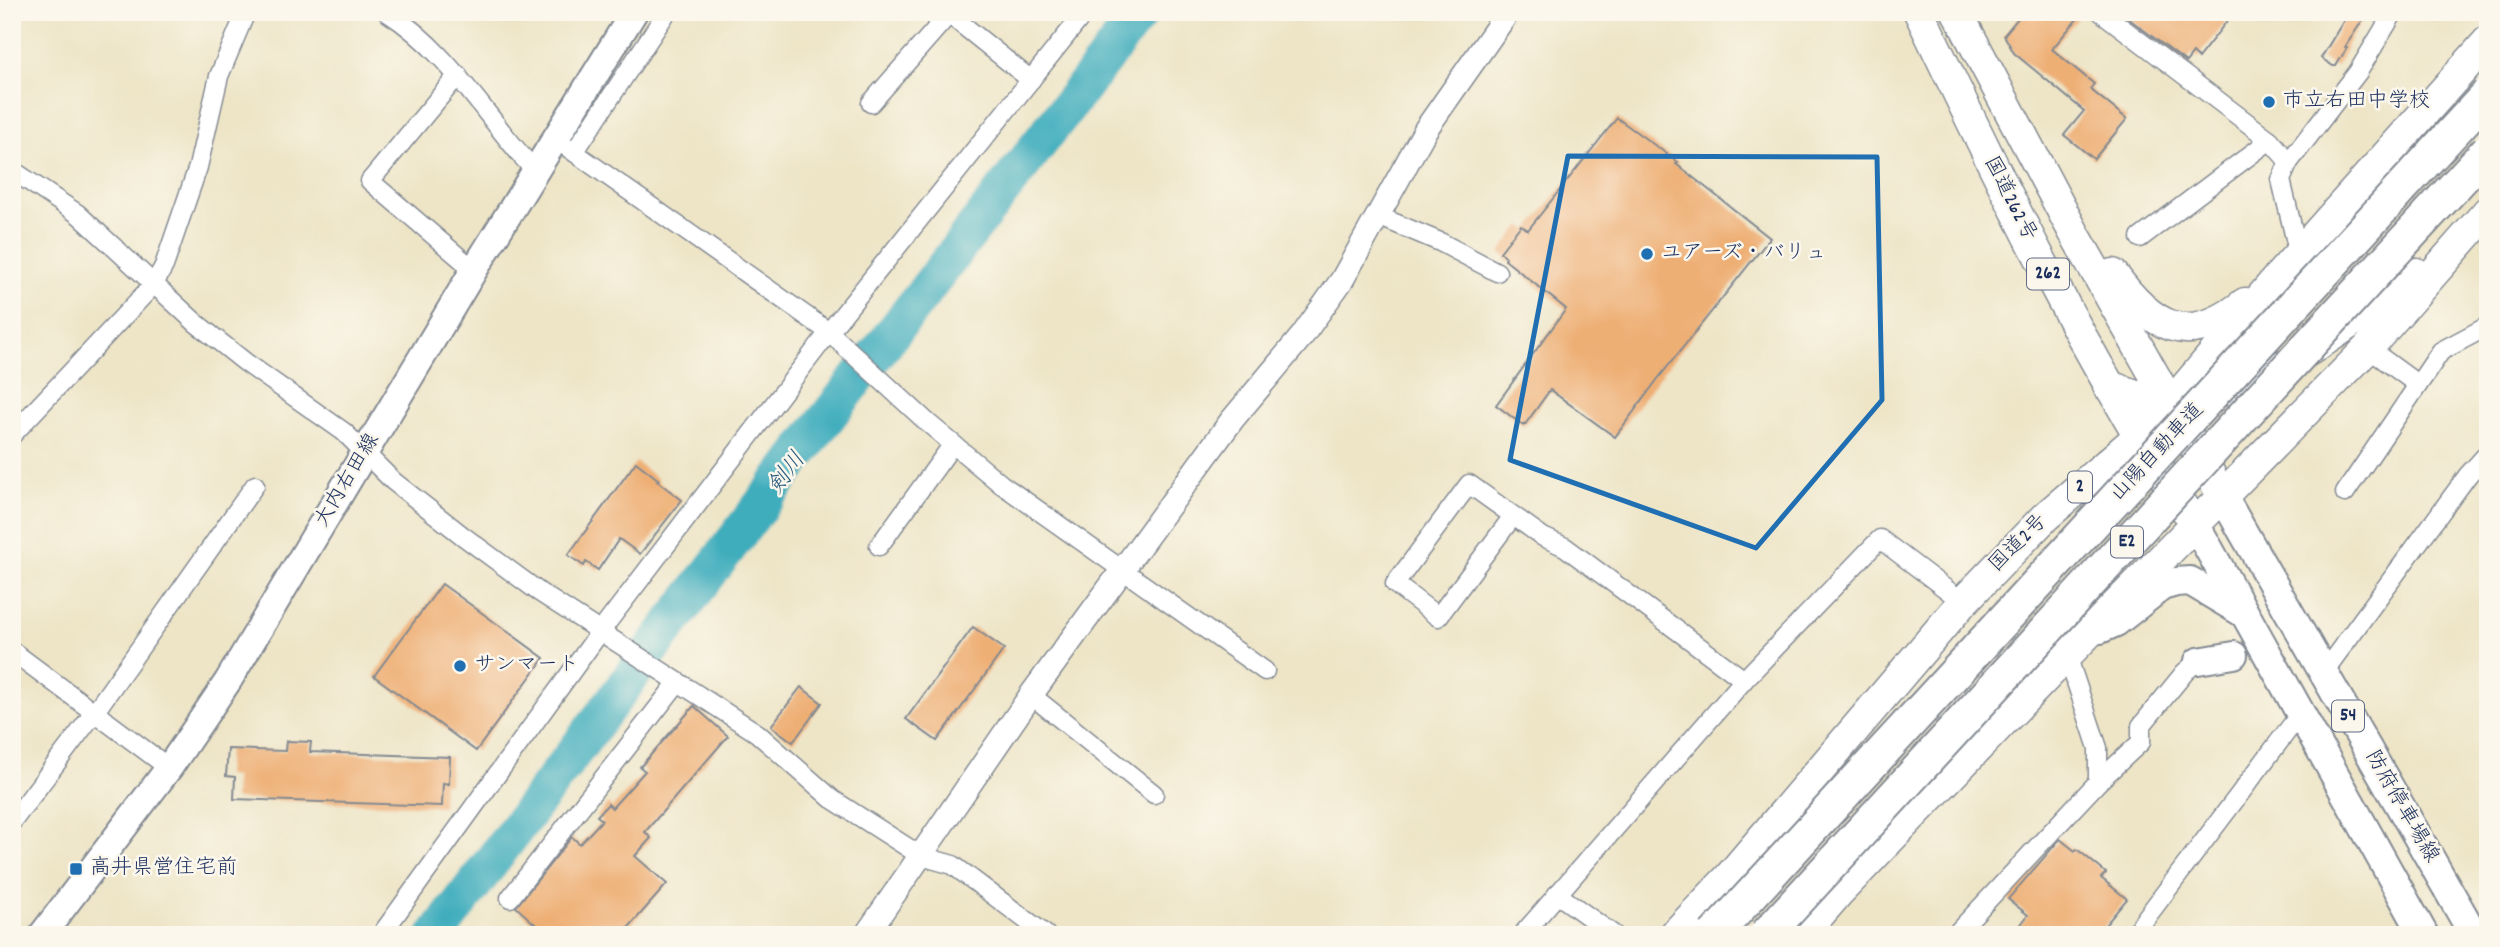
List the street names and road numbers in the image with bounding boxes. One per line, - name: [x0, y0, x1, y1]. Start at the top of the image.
- street label: 国道262号: [1975, 151, 2043, 247]
- road number: 262: [2027, 258, 2069, 290]
- street label: 山陽自動車道: [2104, 397, 2212, 509]
- street label: 大内右田線: [308, 428, 388, 534]
- road number: 2: [2068, 472, 2092, 502]
- street label: 国道2号: [1983, 508, 2055, 580]
- road number: E2: [2111, 526, 2143, 558]
- road number: 54: [2332, 701, 2364, 732]
- street label: 防府停車場線: [2357, 745, 2445, 869]

